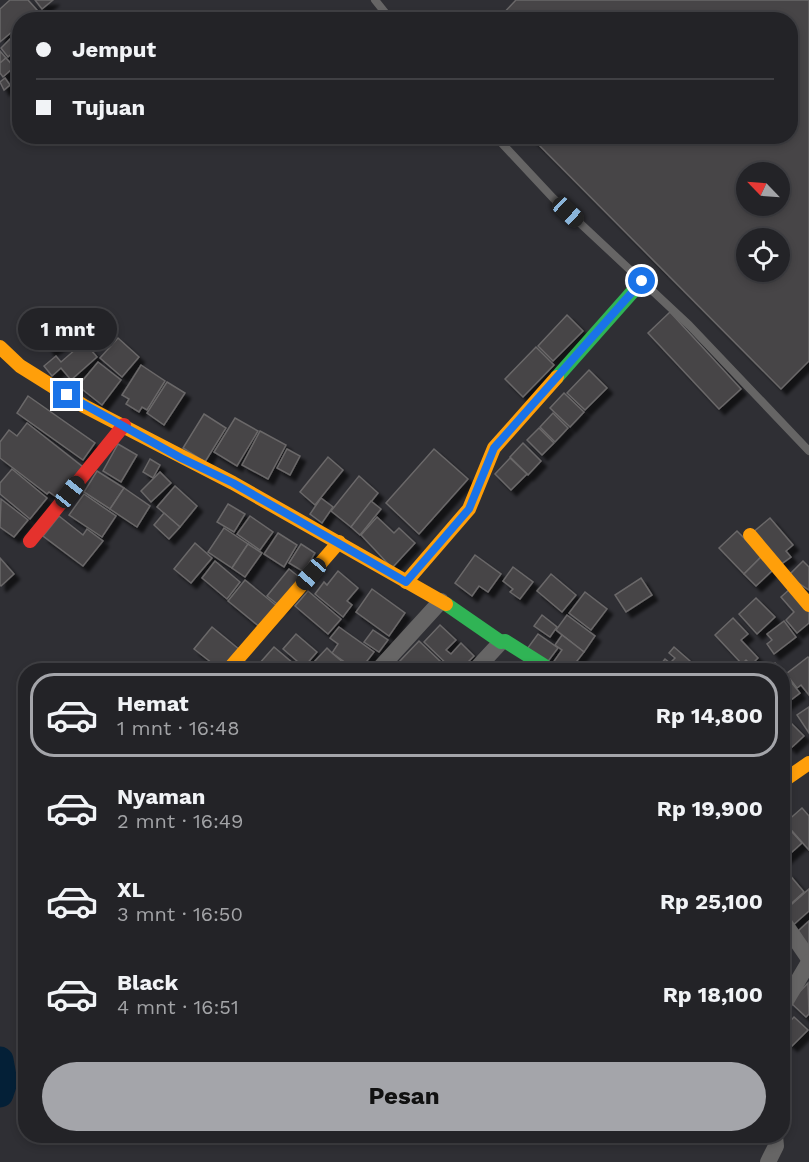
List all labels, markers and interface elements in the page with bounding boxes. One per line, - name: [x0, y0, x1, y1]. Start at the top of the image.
- text: Jemput: [72, 37, 156, 62]
- text: Tujuan: [72, 95, 145, 120]
- north arrow: [736, 162, 790, 216]
- map controls: [736, 162, 790, 282]
- car: [549, 193, 587, 231]
- button: locate: [736, 228, 790, 282]
- route start: [628, 267, 655, 294]
- callout: 1 mnt: [17, 308, 116, 350]
- text: 1 mnt: [40, 317, 95, 341]
- route end: [53, 381, 80, 408]
- car: [52, 472, 88, 512]
- car: [292, 555, 330, 593]
- icon: car: [45, 688, 99, 742]
- text: Hemat: [117, 691, 189, 716]
- text: Rp 14,800: [656, 703, 763, 728]
- text: 1 mnt · 16:48: [117, 716, 239, 740]
- icon: car: [45, 781, 99, 835]
- text: Nyaman: [117, 784, 205, 809]
- text: Rp 19,900: [657, 796, 763, 821]
- text: 2 mnt · 16:49: [117, 809, 243, 833]
- icon: car: [45, 874, 99, 928]
- text: XL: [117, 877, 145, 902]
- text: Rp 25,100: [660, 889, 763, 914]
- text: 3 mnt · 16:50: [117, 902, 243, 926]
- icon: car: [45, 967, 99, 1021]
- text: Black: [117, 970, 178, 995]
- text: Rp 18,100: [663, 982, 763, 1007]
- text: 4 mnt · 16:51: [117, 995, 239, 1019]
- button: Pesan: [42, 1062, 766, 1131]

